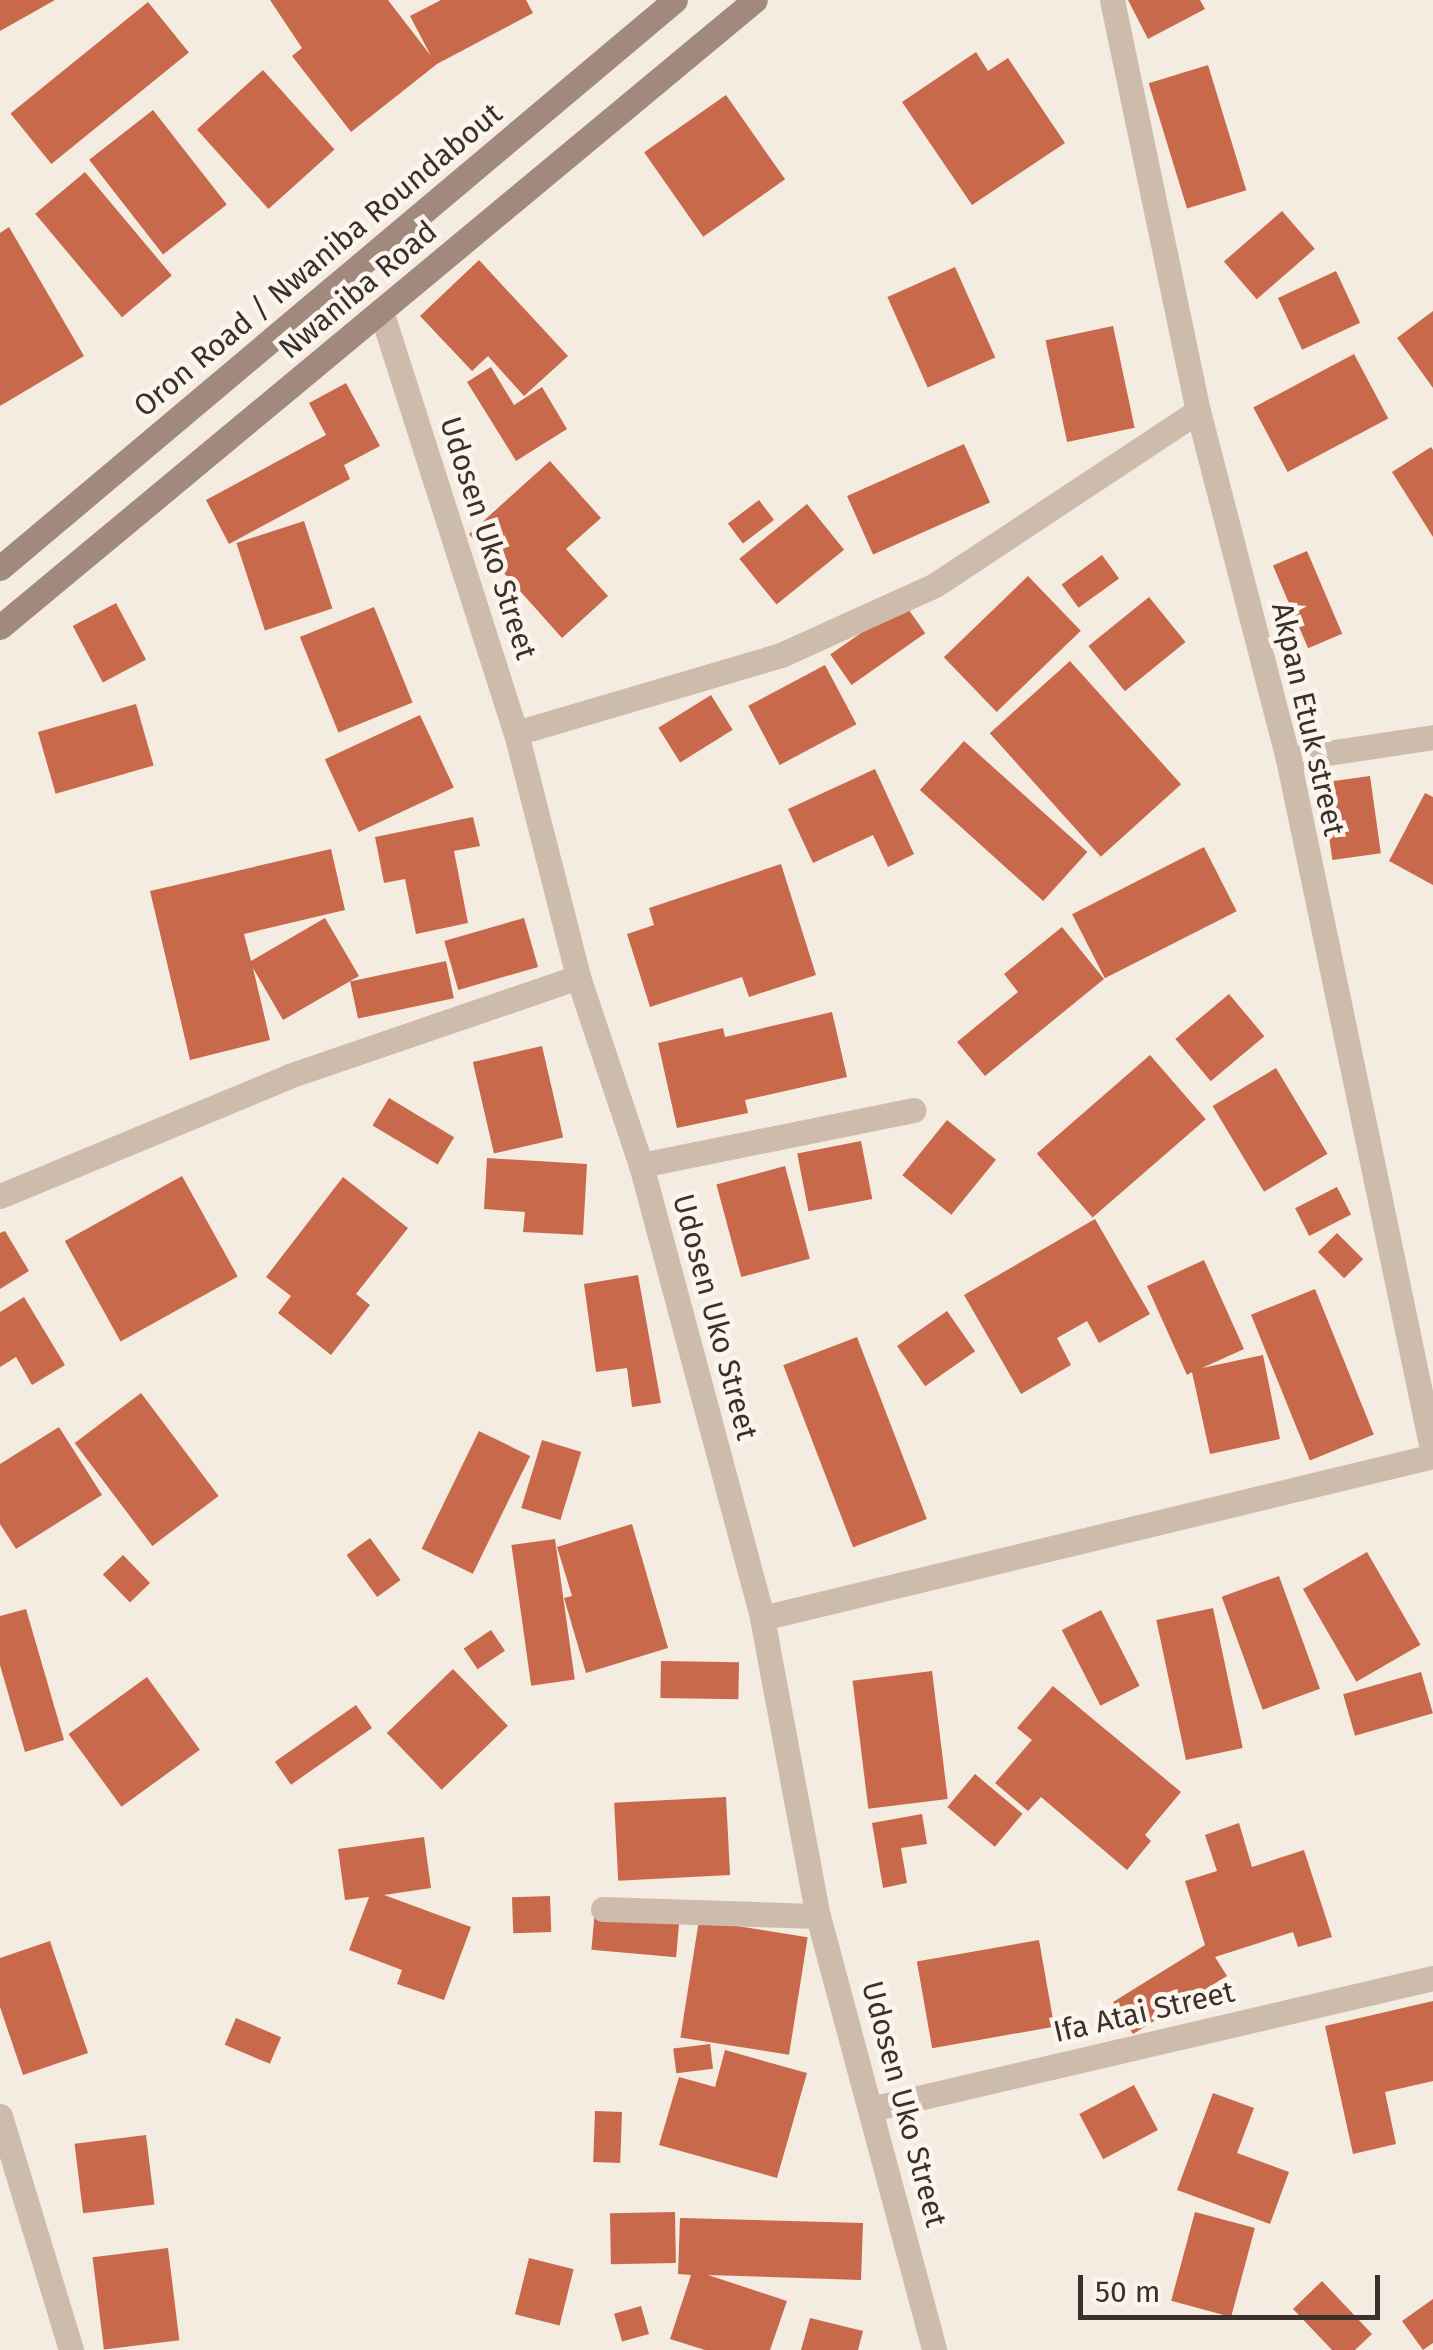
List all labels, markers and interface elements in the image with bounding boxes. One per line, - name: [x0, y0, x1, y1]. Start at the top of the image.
- street label: Oron Road / Nwaniba Roundabout: [127, 95, 509, 425]
- street label: Nwaniba Road: [272, 214, 444, 366]
- street label: Udosen Uko Street: [432, 412, 544, 664]
- street label: Akpan Etuk street: [1264, 599, 1352, 839]
- street label: Udosen Uko Street: [665, 1190, 765, 1444]
- street label: Ifa Atai Street: [1050, 1974, 1238, 2050]
- street label: Udosen Uko Street: [854, 1977, 954, 2231]
- scale bar: [1083, 2255, 1386, 2317]
- text: 50 m: [1095, 2274, 1160, 2310]

